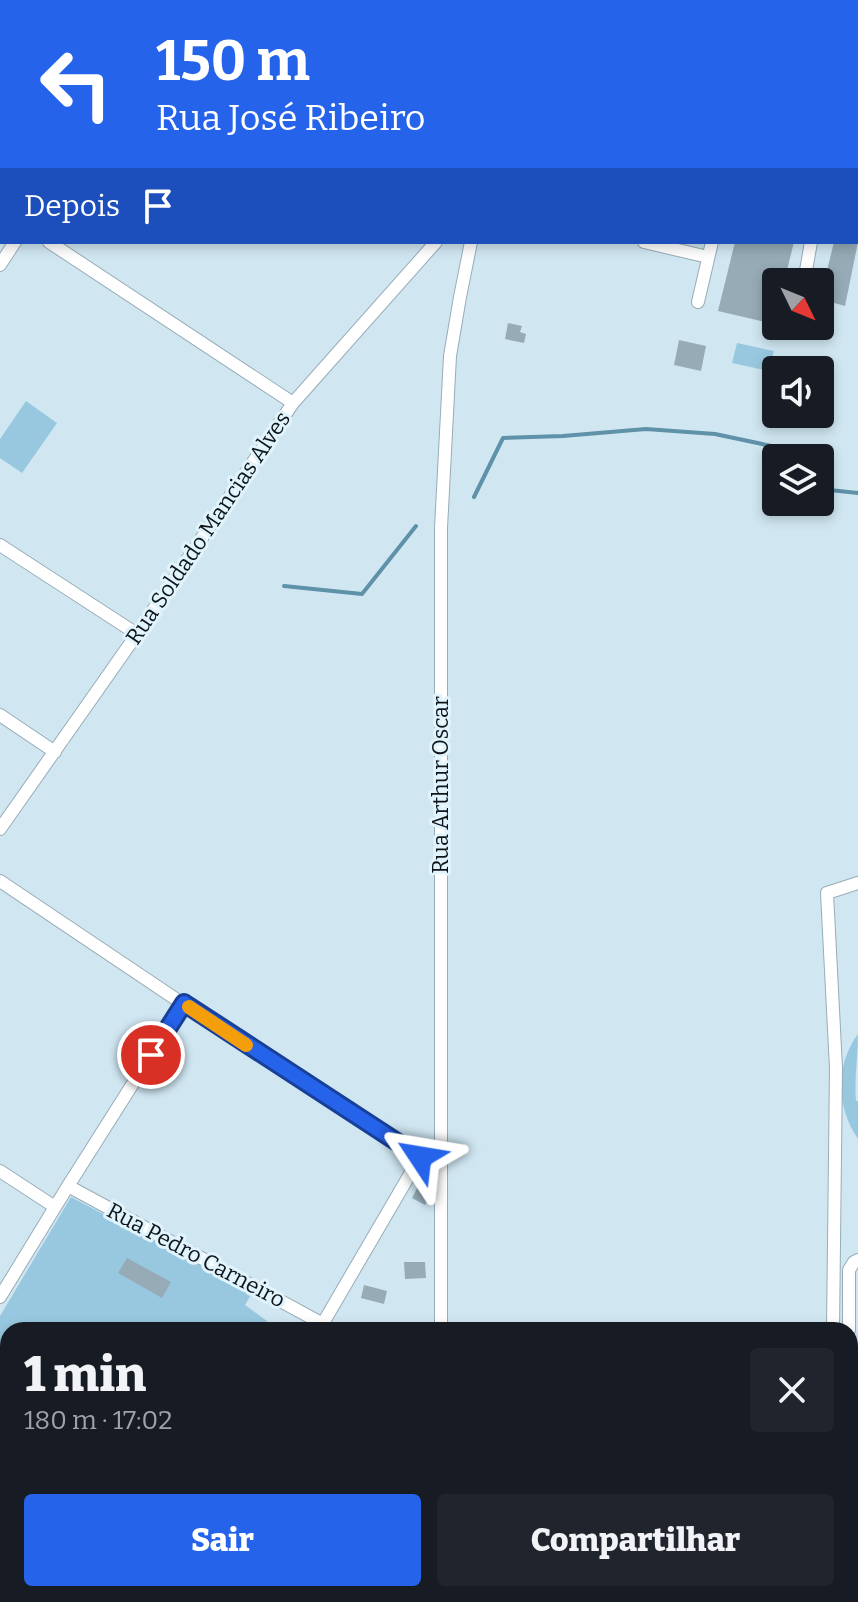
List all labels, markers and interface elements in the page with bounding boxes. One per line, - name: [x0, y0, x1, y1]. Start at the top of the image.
- text: 150 m: [156, 28, 310, 95]
- icon: left: [24, 32, 128, 136]
- text: Rua José Ribeiro: [156, 96, 426, 140]
- icon: arrive: [136, 184, 180, 228]
- text: Depois: [24, 188, 120, 224]
- north arrow: [762, 268, 834, 340]
- map controls: [762, 268, 834, 516]
- button: sound: [762, 356, 834, 428]
- street label: Rua Soldado Mancias Alves: [120, 406, 296, 650]
- button: layers: [762, 444, 834, 516]
- street label: Rua Arthur Oscar: [427, 696, 454, 874]
- pin: [117, 1021, 185, 1089]
- icon: arrive: [129, 1033, 173, 1077]
- position arrow: [378, 1115, 462, 1199]
- street label: Rua Pedro Carneiro: [102, 1197, 290, 1313]
- text: 1 min: [24, 1346, 146, 1404]
- button: close: [750, 1348, 834, 1432]
- text: 180 m · 17:02: [24, 1405, 172, 1436]
- button: Sair: [24, 1494, 421, 1586]
- button: Compartilhar: [437, 1494, 834, 1586]

